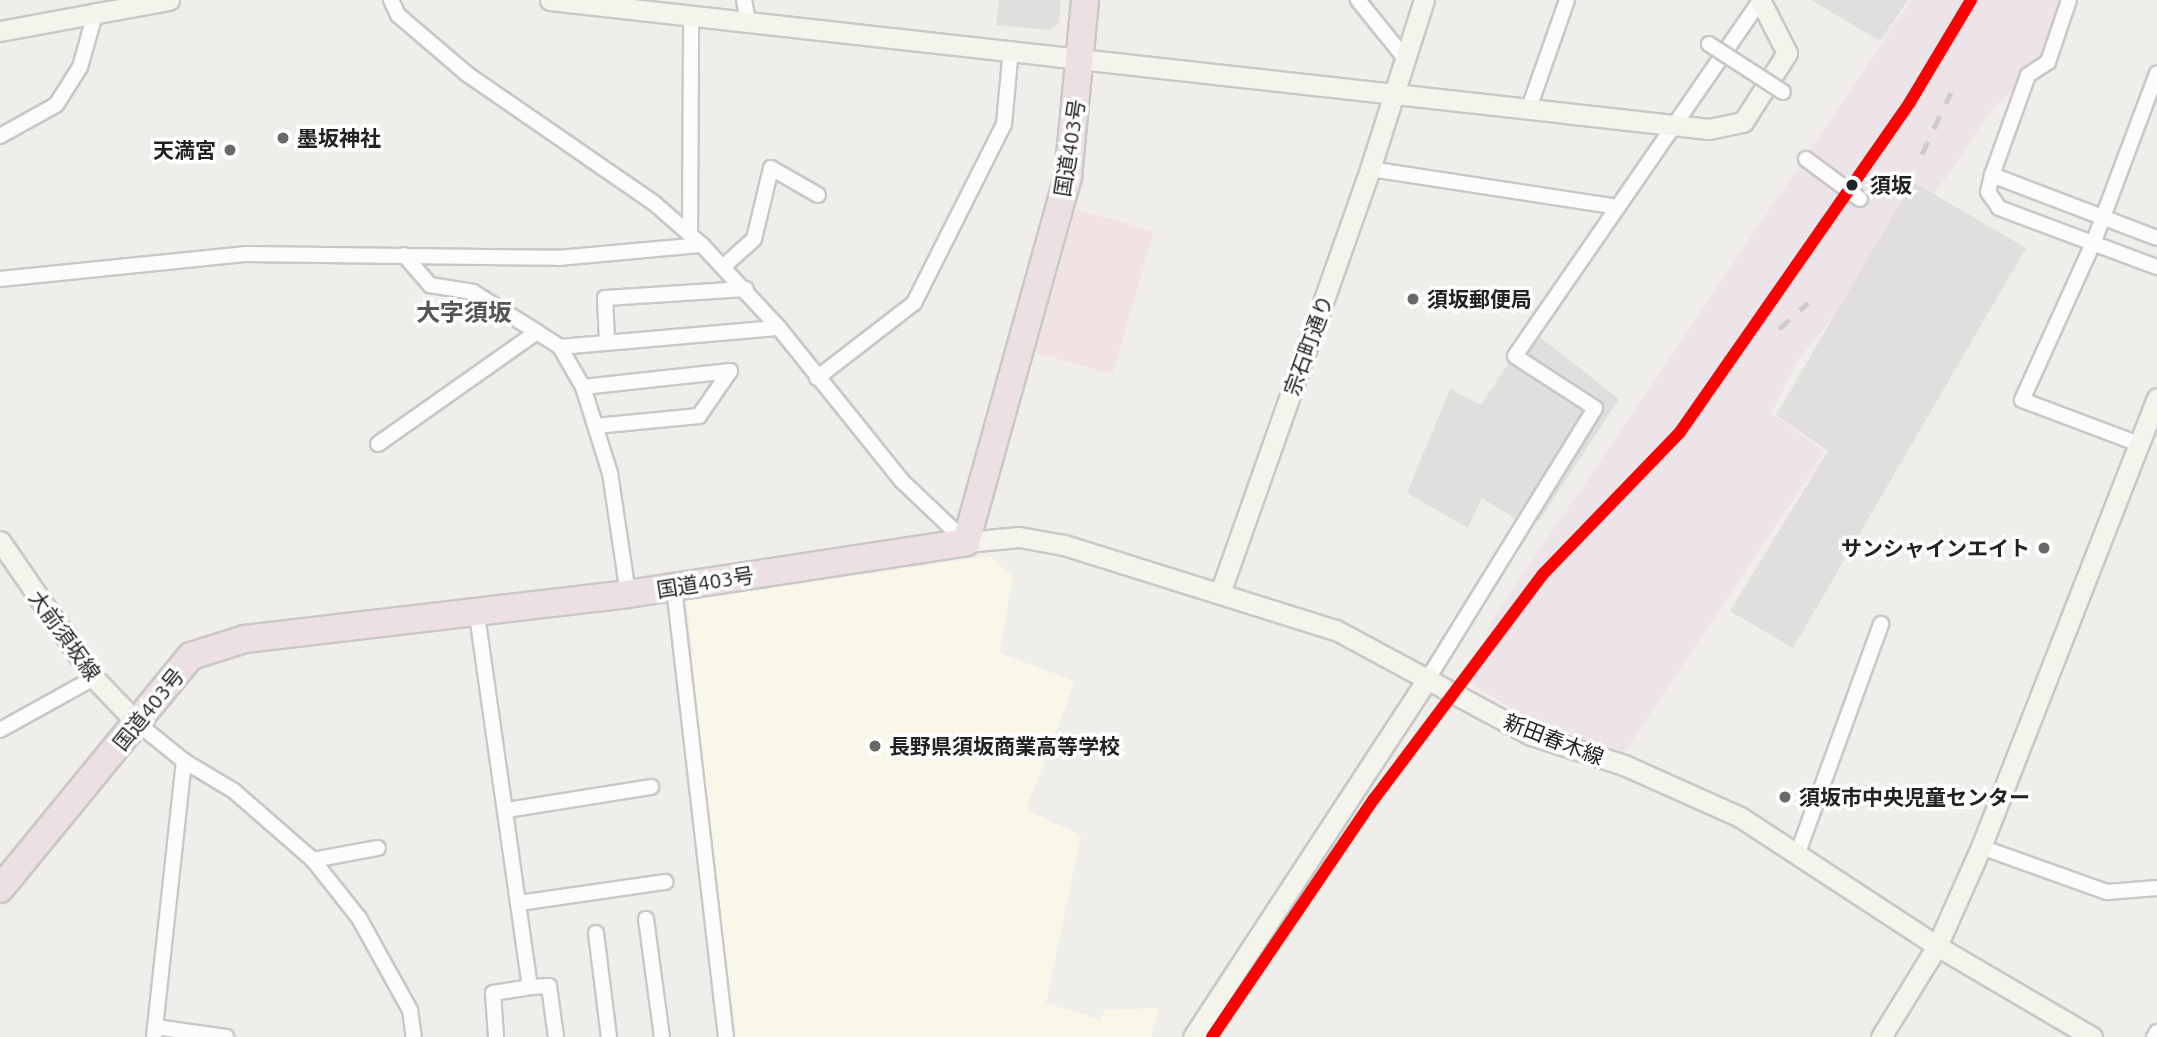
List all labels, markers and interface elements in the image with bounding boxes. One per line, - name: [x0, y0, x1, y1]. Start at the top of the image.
- street label: 国道403号: [1049, 97, 1089, 199]
- place label: 墨坂神社: [297, 125, 381, 151]
- marker: 墨坂神社: [275, 130, 291, 146]
- place label: 天満宮: [153, 137, 216, 163]
- marker: 天満宮: [222, 142, 238, 158]
- place label: 須坂: [1870, 172, 1912, 198]
- marker: 須坂: [1840, 173, 1864, 197]
- place label: 須坂郵便局: [1427, 286, 1532, 312]
- street label: 宗石町通り: [1278, 291, 1338, 399]
- marker: 須坂郵便局: [1405, 291, 1421, 307]
- district label: 大字須坂: [416, 299, 512, 327]
- place label: サンシャインエイト: [1841, 535, 2030, 561]
- marker: サンシャインエイト: [2036, 540, 2052, 556]
- street label: 国道403号: [654, 562, 756, 602]
- street label: 大前須坂線: [24, 585, 106, 685]
- street label: 国道403号: [107, 663, 189, 755]
- street label: 新田春木線: [1500, 708, 1608, 770]
- place label: 長野県須坂商業高等学校: [889, 733, 1120, 759]
- marker: 長野県須坂商業高等学校: [867, 738, 883, 754]
- place label: 須坂市中央児童センター: [1799, 784, 2030, 810]
- marker: 須坂市中央児童センター: [1777, 789, 1793, 805]

